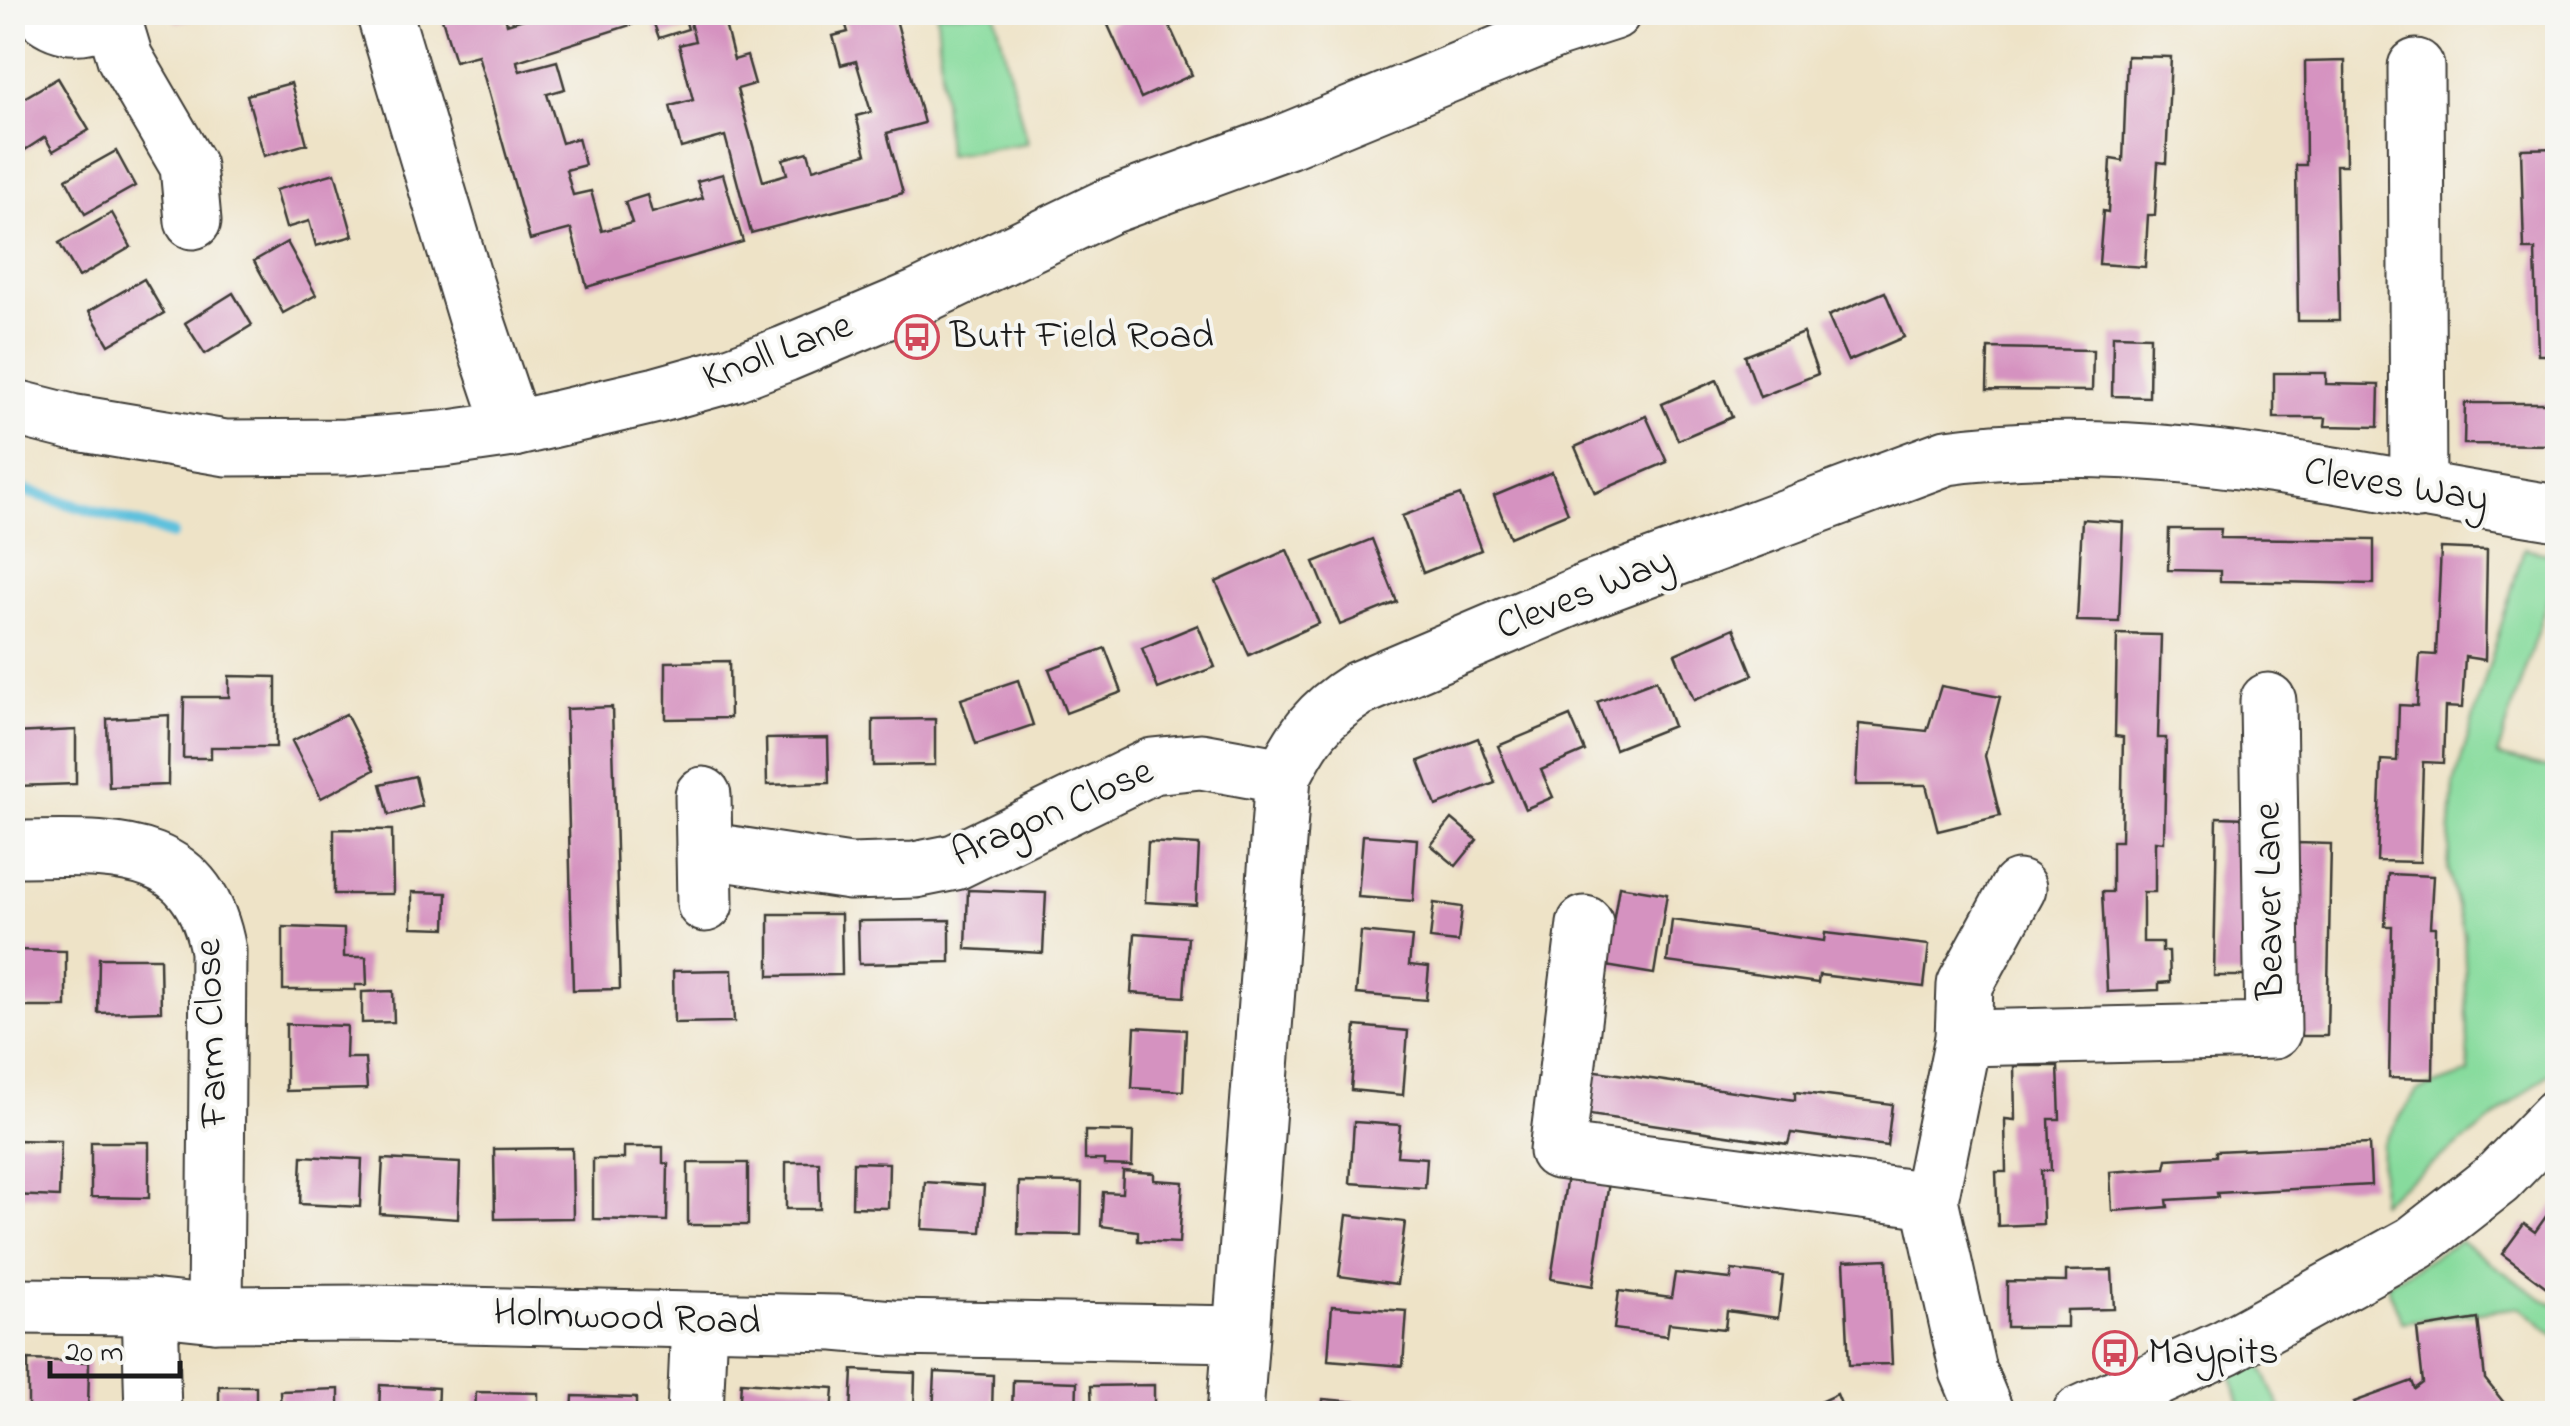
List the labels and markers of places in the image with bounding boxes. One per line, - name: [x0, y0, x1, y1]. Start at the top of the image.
- place label: Butt Field Road: [949, 308, 1214, 367]
- bus stop icon: Butt Field Road: [894, 314, 940, 360]
- place label: Maypits: [2148, 1324, 2279, 1383]
- bus stop icon: Maypits: [2092, 1330, 2138, 1376]

